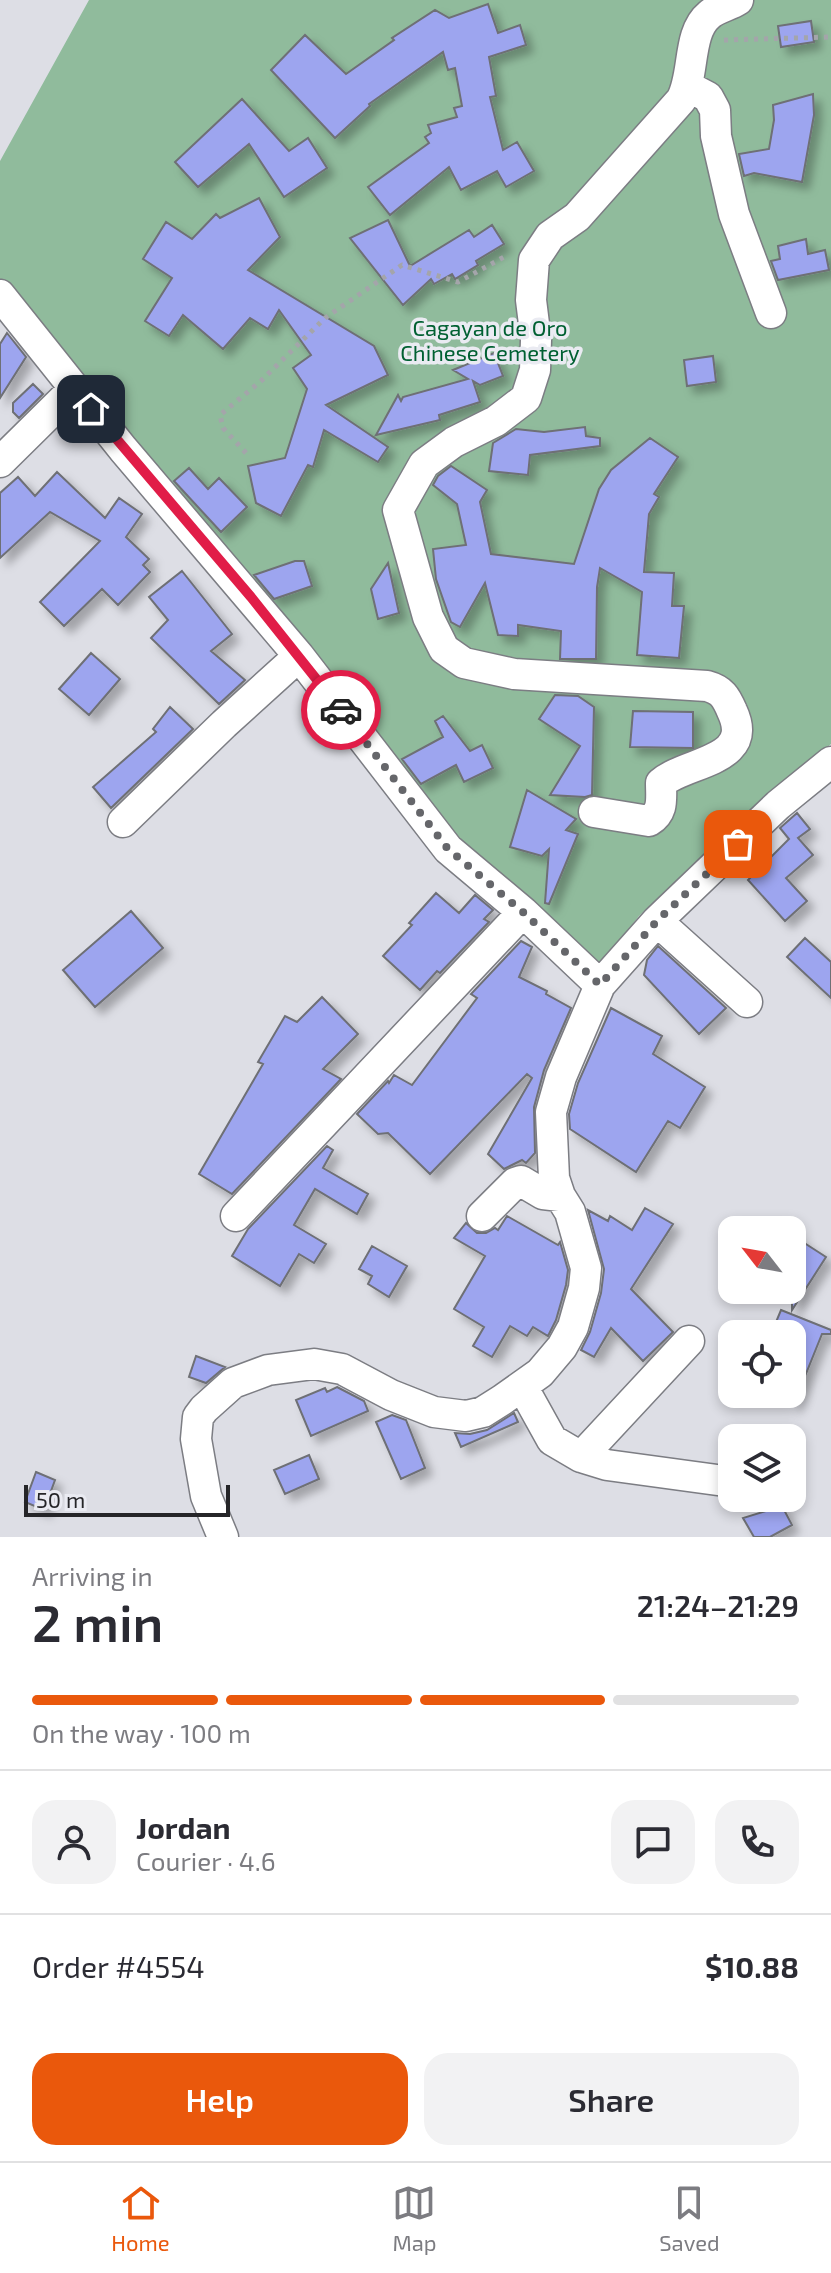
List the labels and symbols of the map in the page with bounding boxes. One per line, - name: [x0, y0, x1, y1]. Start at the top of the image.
- park label: Cagayan de Oro Chinese Cemetery: [400, 314, 580, 365]
- pin: [57, 375, 125, 443]
- courier: [301, 670, 381, 750]
- pin: [704, 810, 772, 878]
- north arrow: [718, 1216, 806, 1304]
- scale bar: [24, 1481, 230, 1517]

